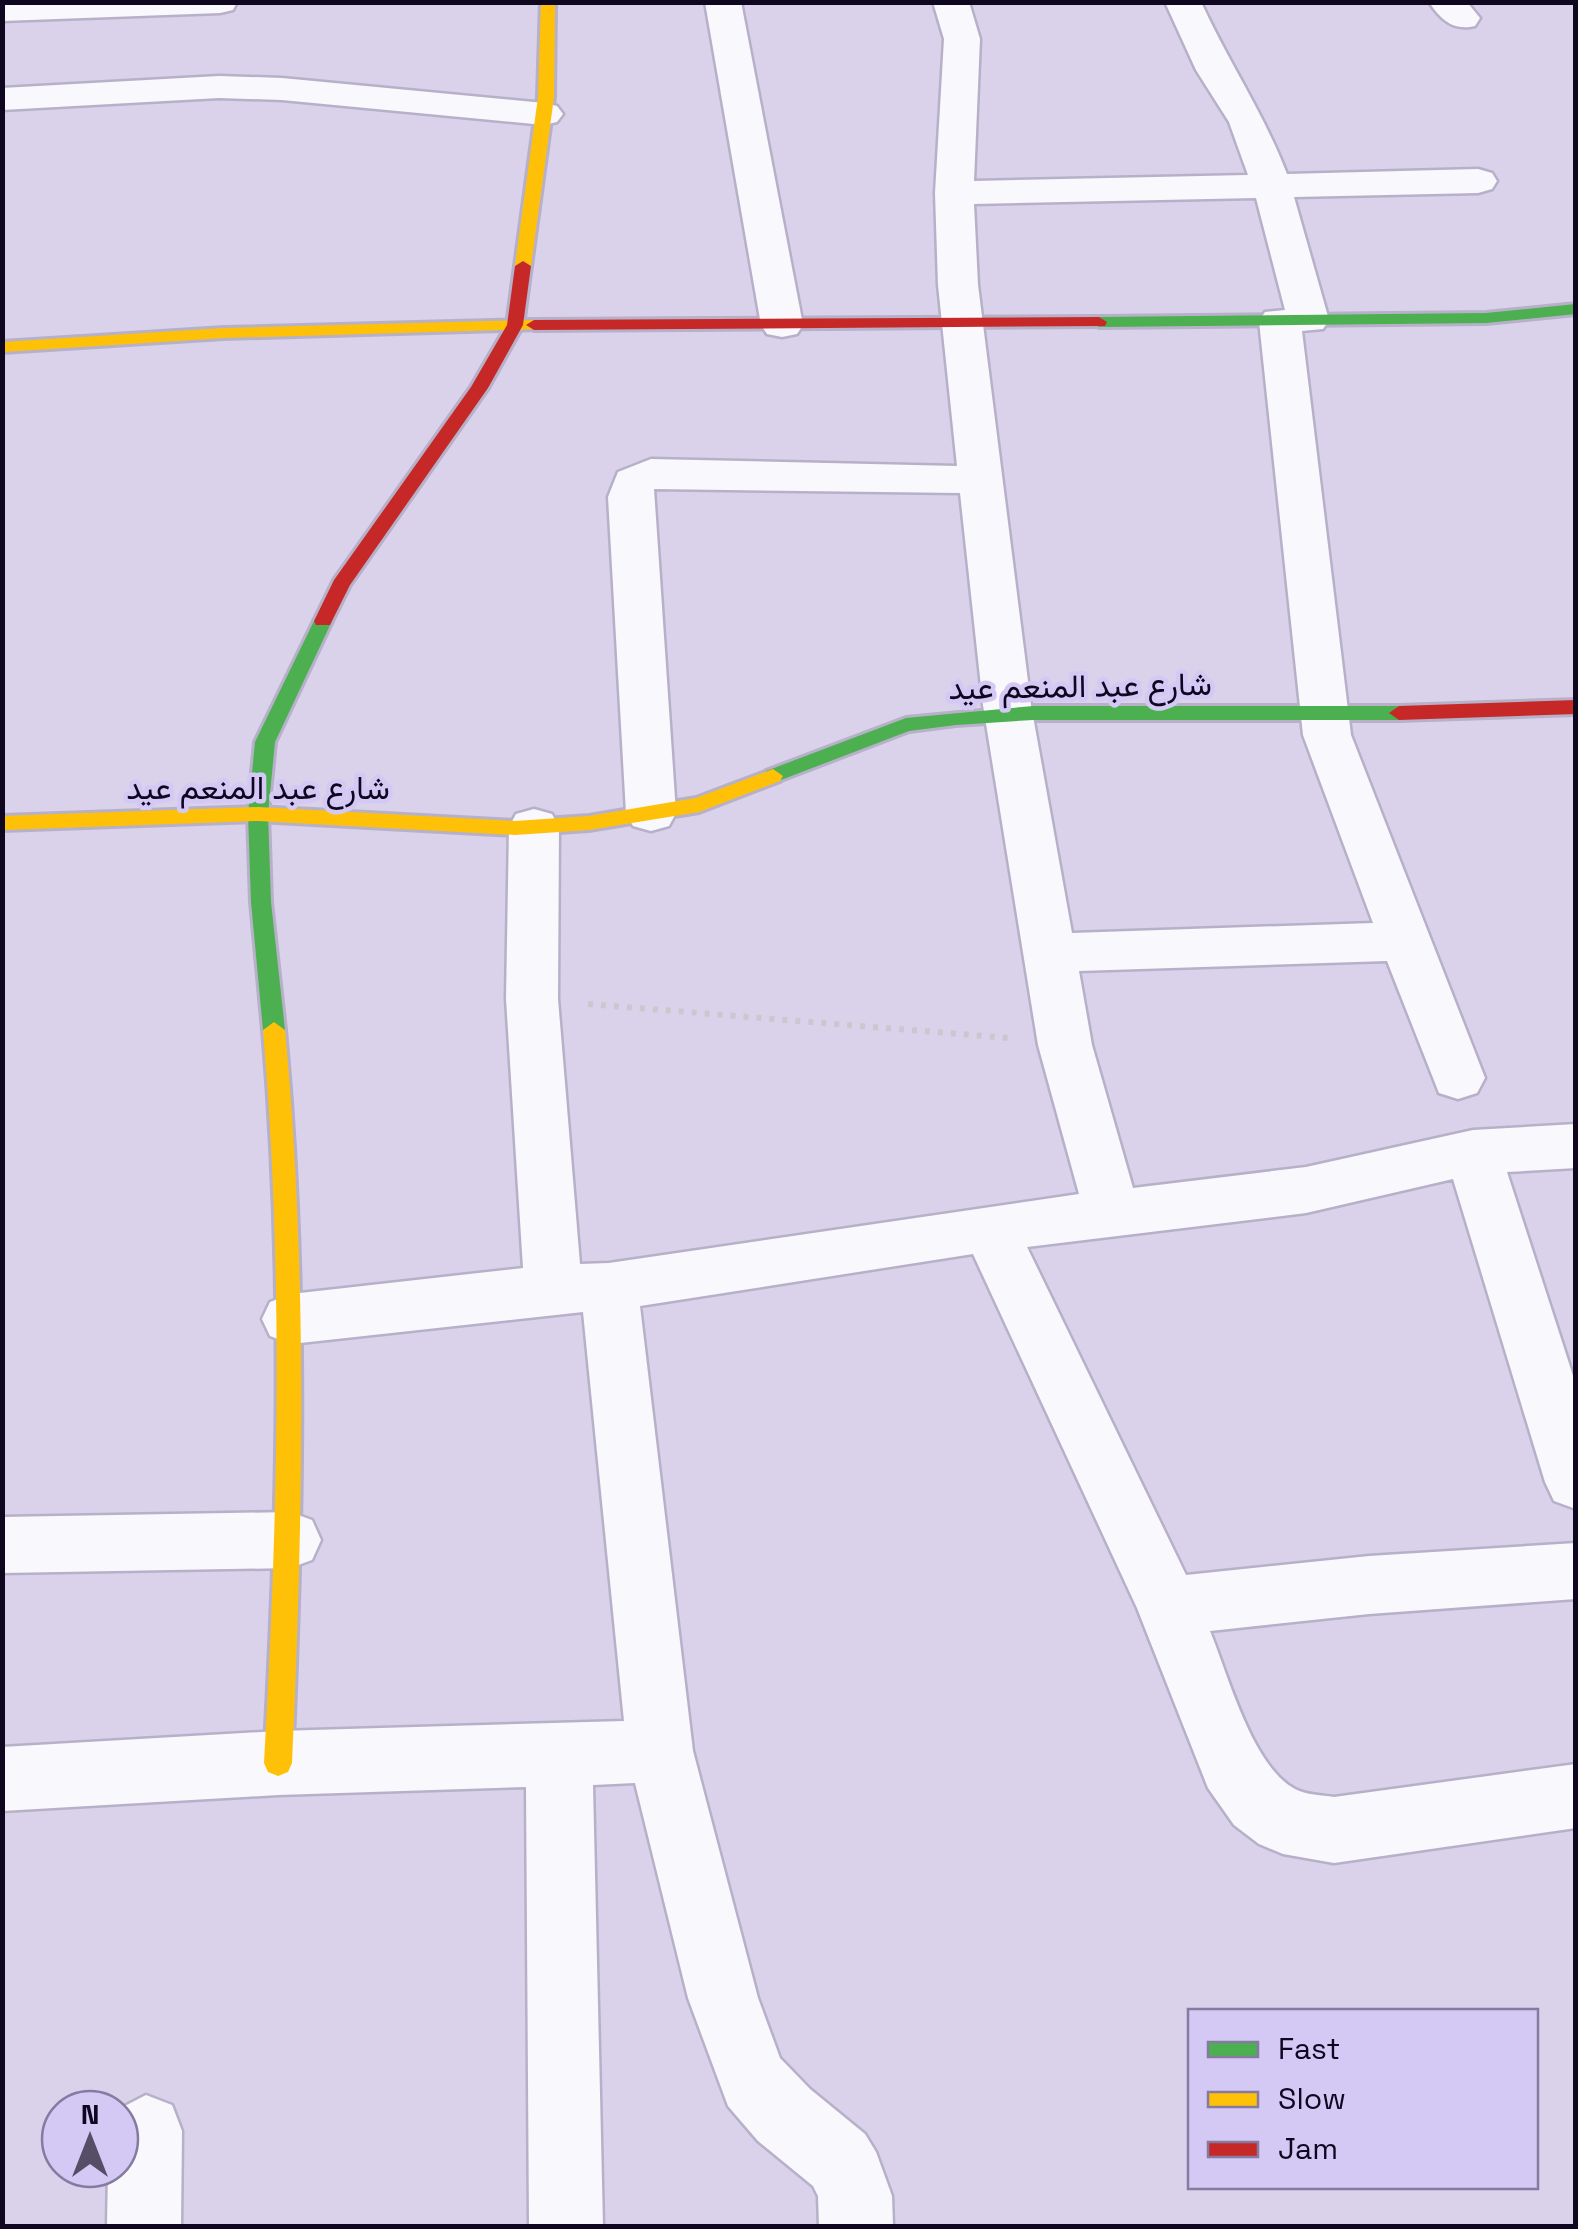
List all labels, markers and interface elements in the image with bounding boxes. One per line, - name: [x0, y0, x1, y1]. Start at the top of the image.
- street label: شارع عبد المنعم عيد: [948, 664, 1212, 710]
- street label: شارع عبد المنعم عيد: [126, 768, 390, 810]
- legend: [1188, 2009, 1538, 2189]
- text: Fast: [1278, 2029, 1340, 2068]
- text: Slow: [1278, 2079, 1346, 2118]
- north arrow: [40, 2089, 140, 2189]
- text: N: [81, 2096, 99, 2132]
- text: Jam: [1278, 2129, 1338, 2168]

